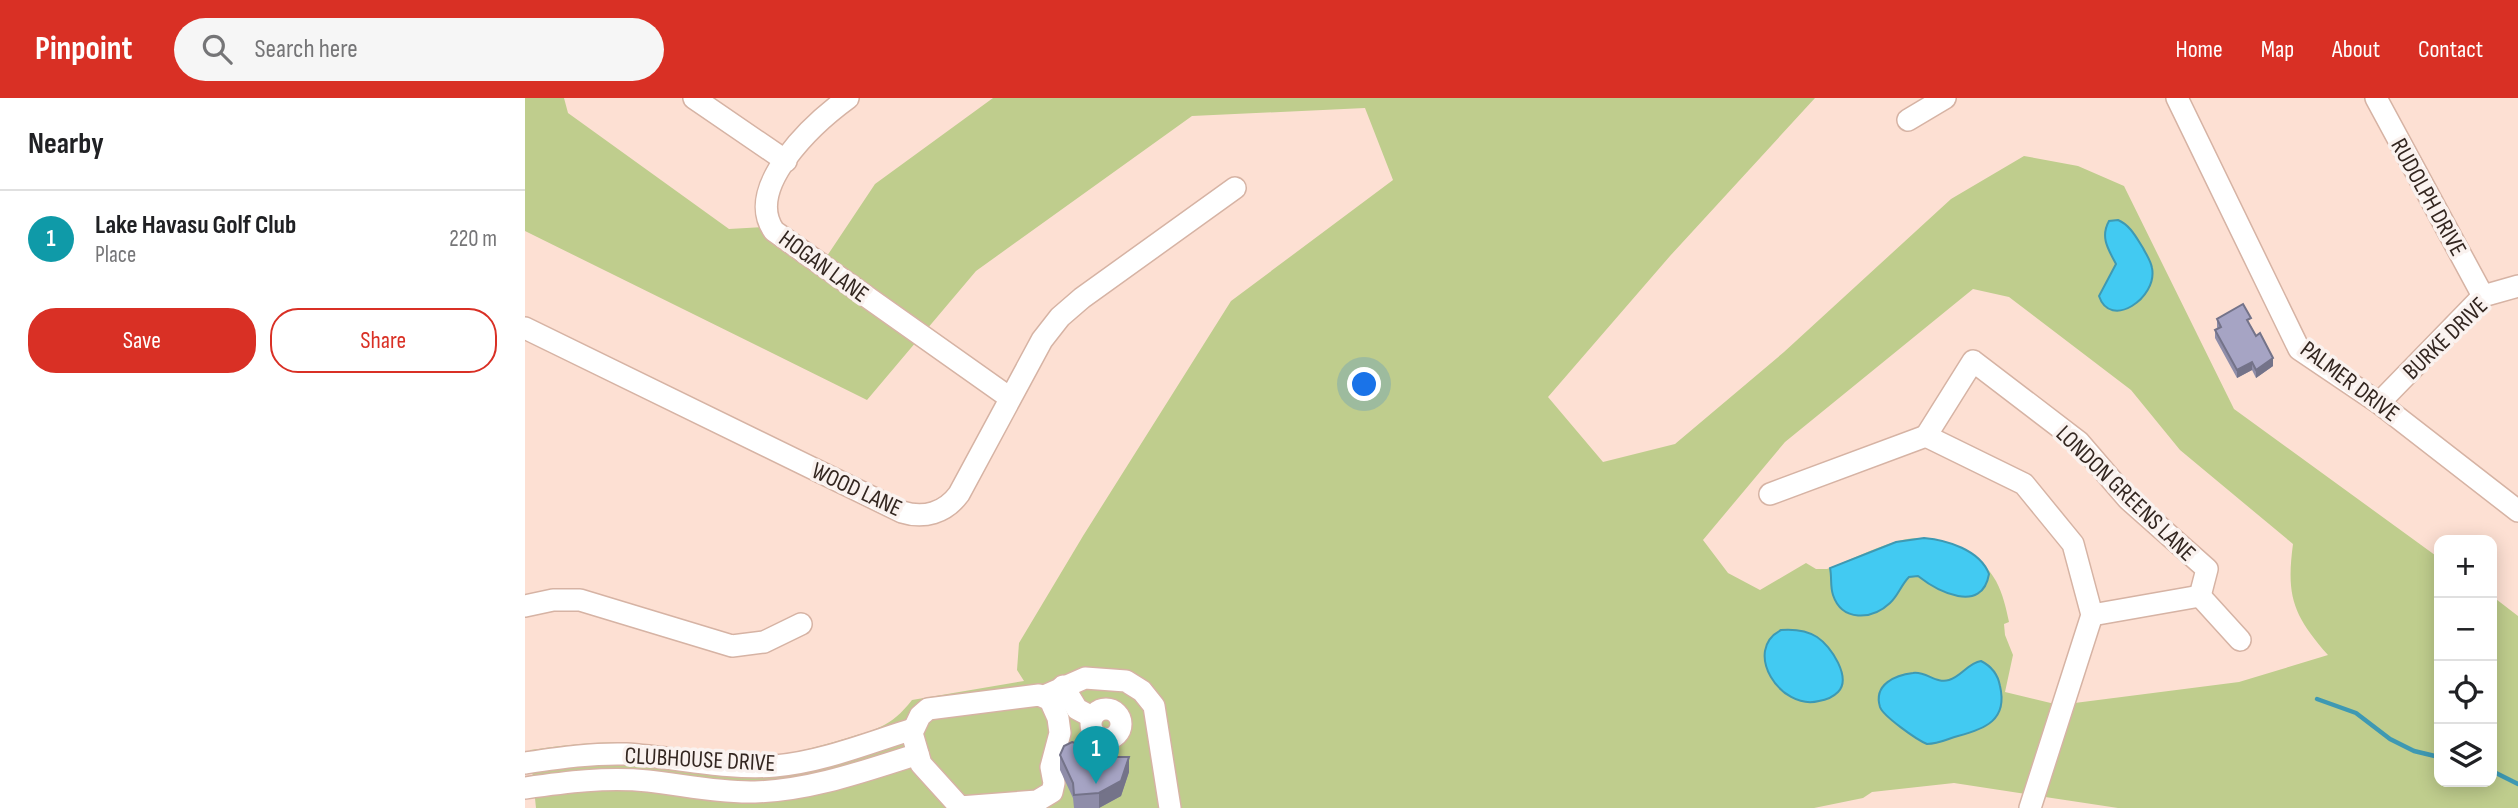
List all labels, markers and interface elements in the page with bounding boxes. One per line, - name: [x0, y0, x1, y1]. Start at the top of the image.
- search box: [174, 18, 664, 81]
- text: Pinpoint: [35, 29, 132, 69]
- icon: search: [198, 30, 236, 68]
- text: Search here: [254, 34, 358, 65]
- text: Home: [2175, 35, 2223, 64]
- text: Map: [2261, 35, 2294, 64]
- text: About: [2332, 35, 2380, 64]
- text: Contact: [2418, 35, 2483, 64]
- text: Nearby: [28, 126, 104, 162]
- street label: RUDOLPH DRIVE: [2384, 133, 2473, 261]
- text: Lake Havasu Golf Club: [95, 210, 296, 241]
- street label: HOGAN LANE: [773, 224, 874, 309]
- text: 1: [46, 225, 56, 253]
- text: 220 m: [449, 225, 497, 253]
- text: Place: [95, 241, 136, 269]
- street label: BURKE DRIVE: [2397, 291, 2494, 386]
- button: Save: [28, 308, 256, 373]
- button: Share: [270, 308, 497, 373]
- street label: PALMER DRIVE: [2295, 335, 2405, 428]
- your location: [1347, 367, 1381, 401]
- street label: LONDON GREENS LANE: [2050, 419, 2202, 567]
- street label: WOOD LANE: [807, 456, 907, 523]
- map controls: [2434, 535, 2497, 787]
- button: +: [2434, 535, 2497, 598]
- button: −: [2434, 598, 2497, 661]
- button: locate: [2434, 661, 2497, 724]
- button: layers: [2434, 724, 2497, 787]
- pin: 1: [1073, 726, 1119, 784]
- street label: CLUBHOUSE DRIVE: [624, 741, 776, 778]

